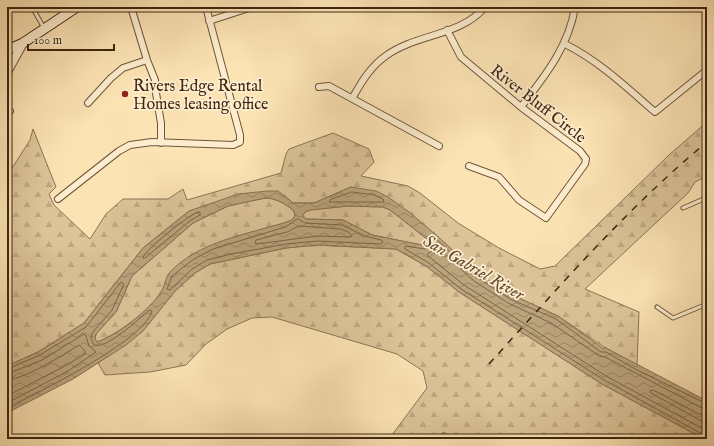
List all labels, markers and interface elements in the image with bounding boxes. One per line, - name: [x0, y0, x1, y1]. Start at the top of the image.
- scale bar: [28, 26, 114, 52]
- text: 100 m: [34, 33, 62, 48]
- street label: River Bluff Circle: [486, 61, 590, 148]
- place label: Rivers Edge Rental Homes leasing office: [133, 77, 268, 115]
- marker: Rivers Edge Rental Homes leasing office: [120, 89, 130, 99]
- water label: San Gabriel River: [419, 231, 529, 306]

